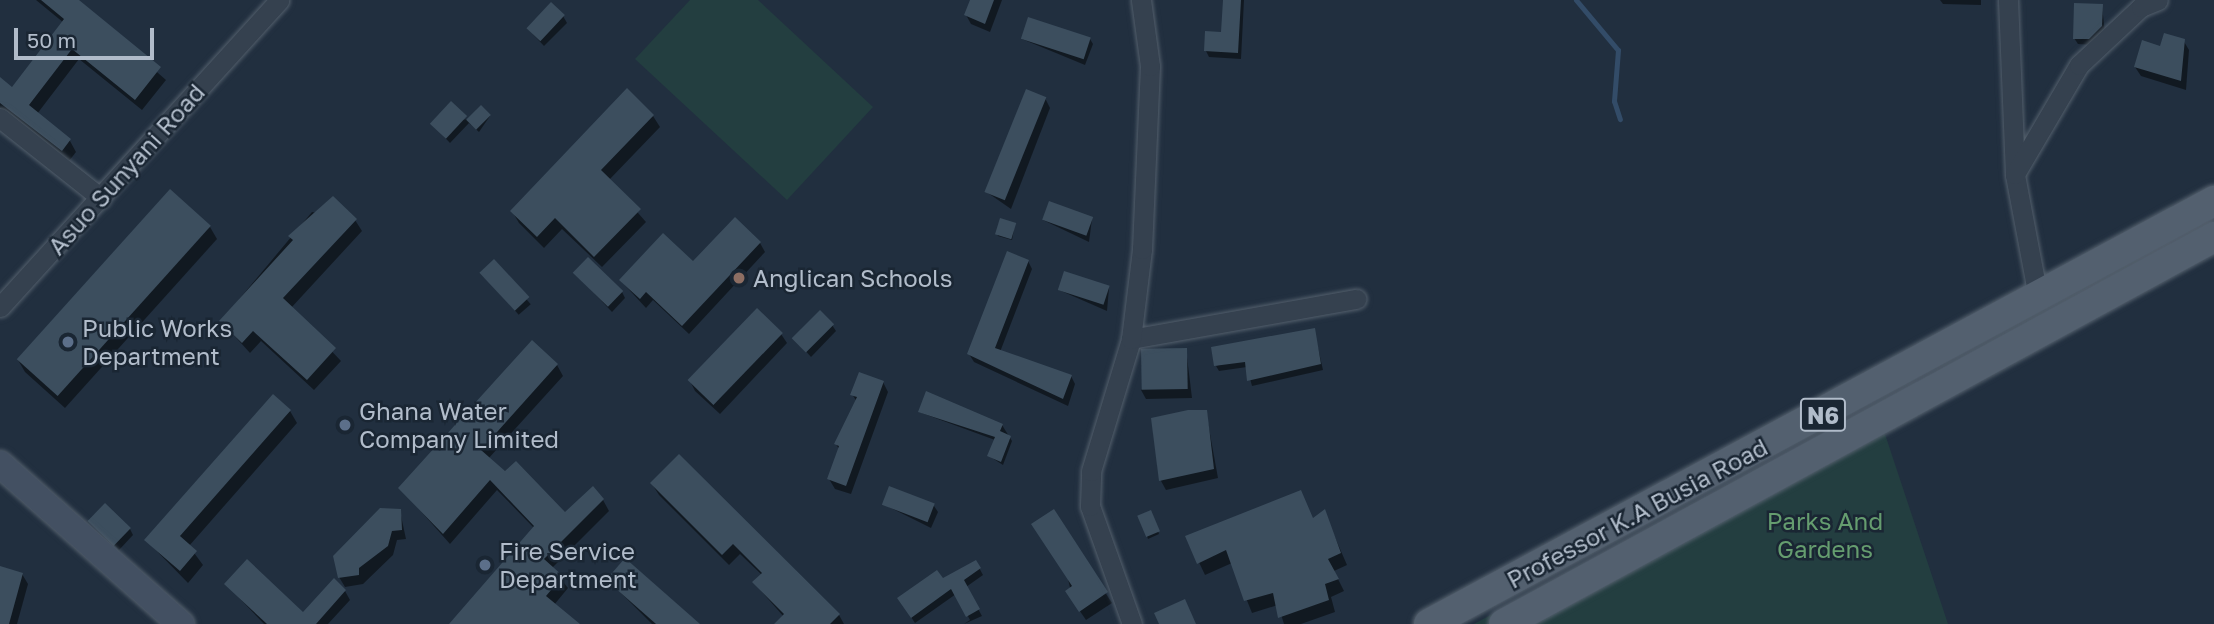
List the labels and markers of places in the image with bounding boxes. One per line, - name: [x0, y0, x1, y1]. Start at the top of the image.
- place label: Anglican Schools: [753, 264, 953, 292]
- marker: Anglican Schools: [731, 270, 747, 286]
- place label: Public Works Department: [82, 314, 232, 370]
- marker: Public Works Department: [60, 334, 76, 350]
- place label: Ghana Water Company Limited: [359, 397, 559, 453]
- marker: Ghana Water Company Limited: [337, 417, 353, 433]
- place label: Fire Service Department: [499, 537, 637, 593]
- marker: Fire Service Department: [477, 557, 493, 573]

